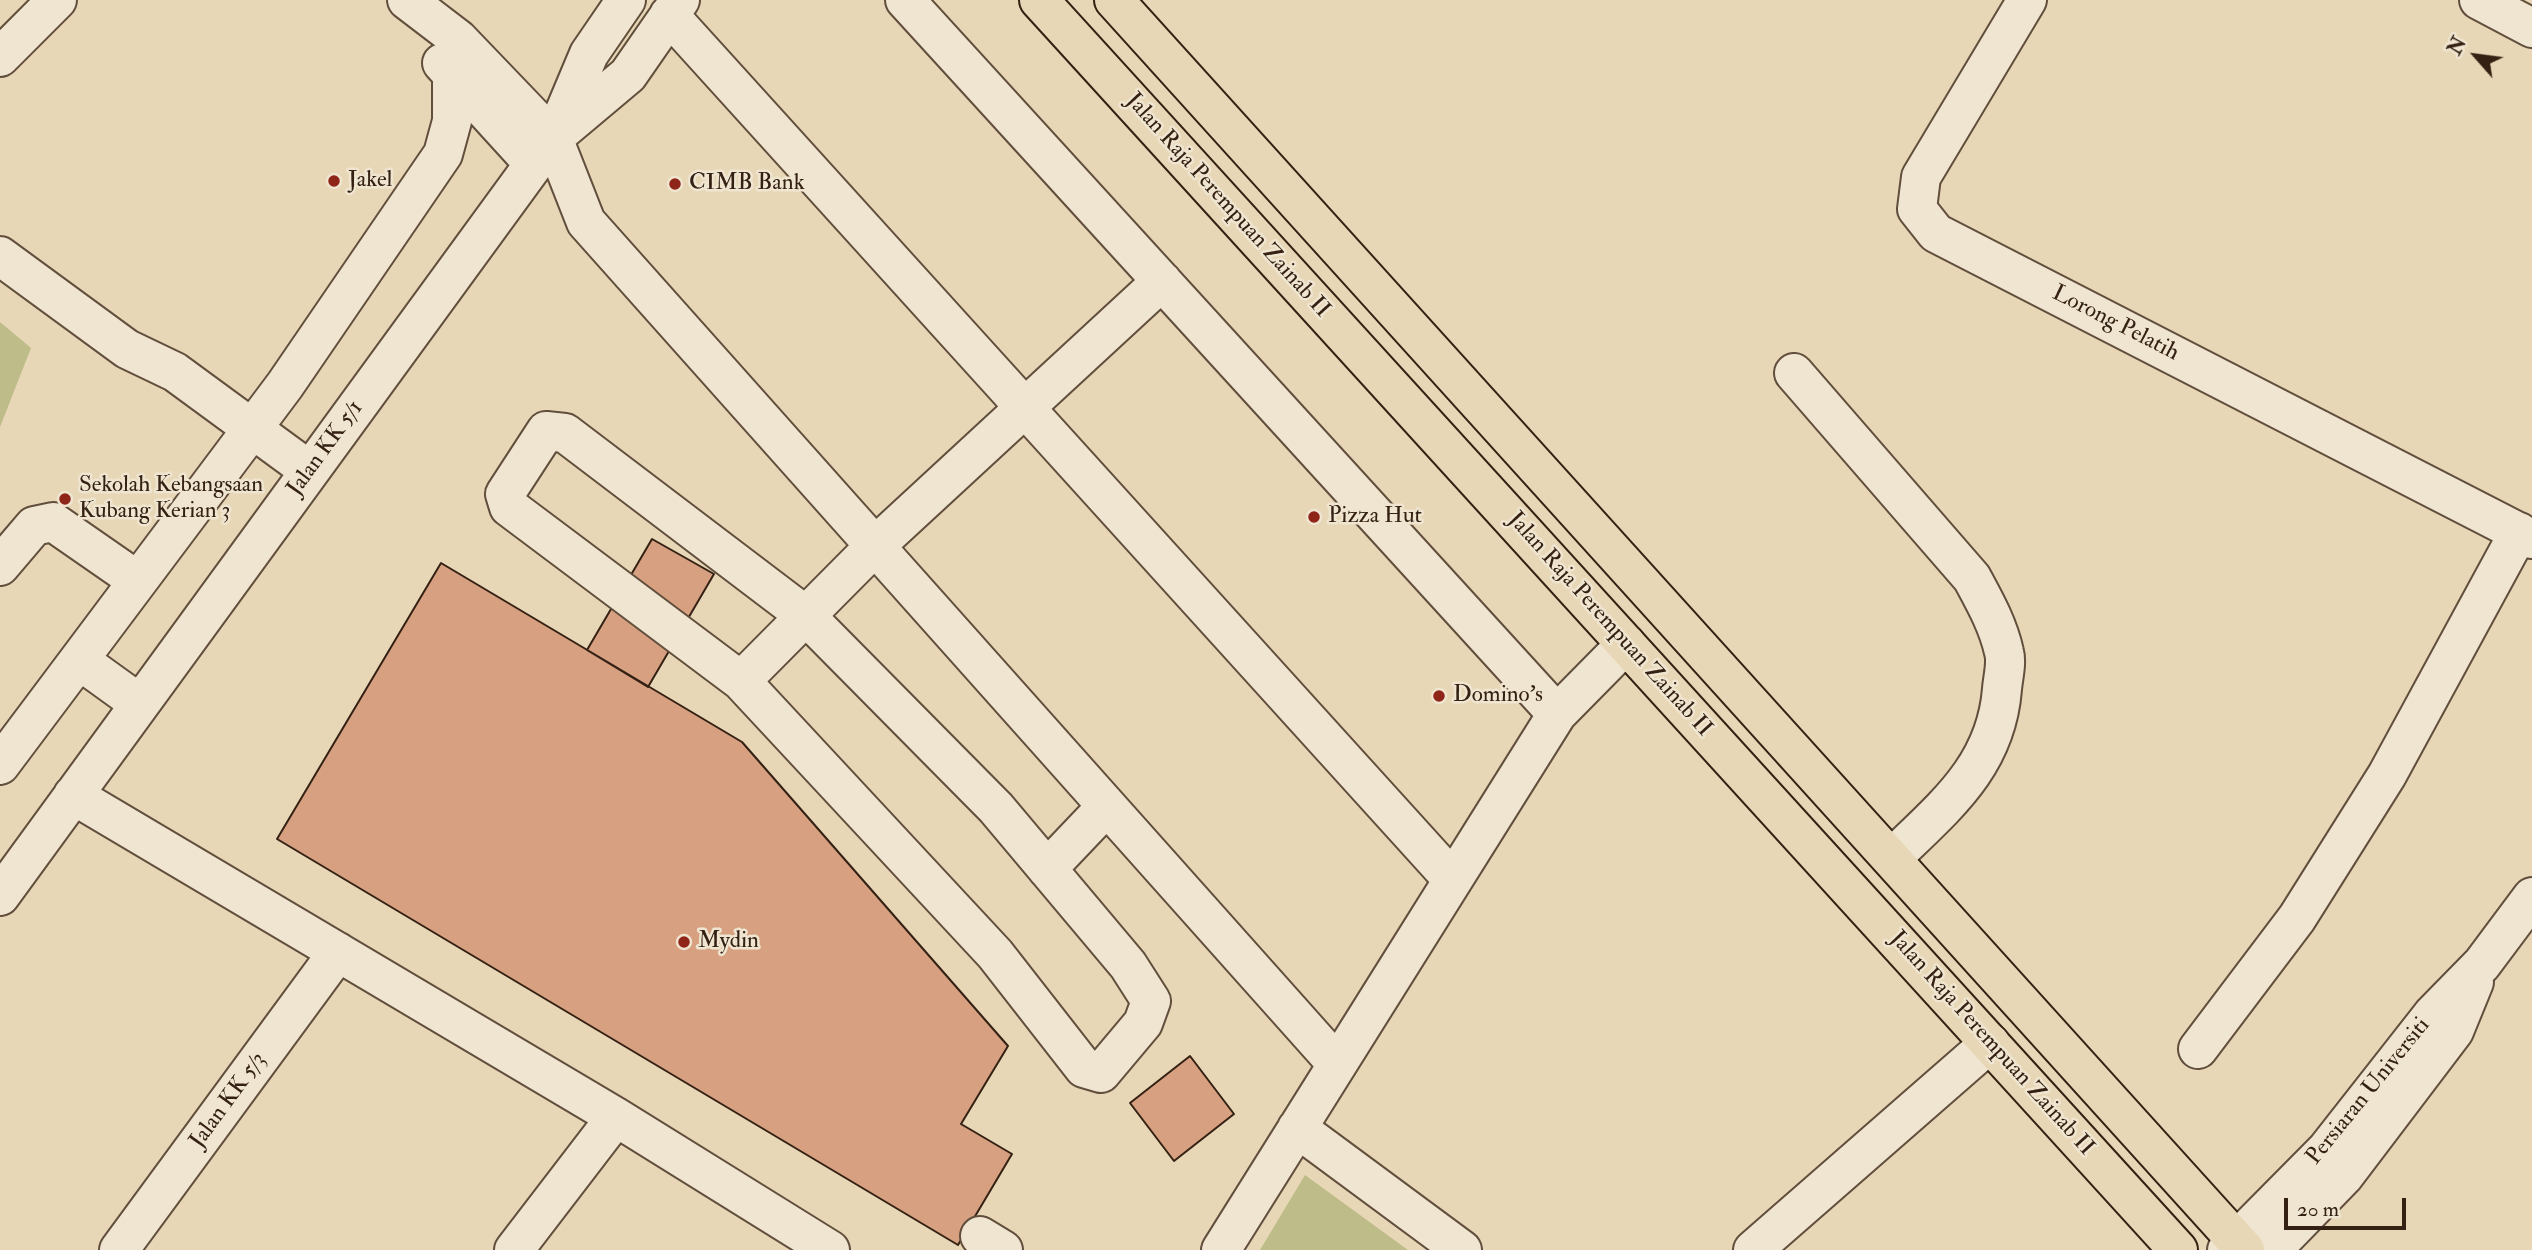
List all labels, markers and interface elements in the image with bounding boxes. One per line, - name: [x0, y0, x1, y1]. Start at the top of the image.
- north arrow: [2441, 21, 2511, 91]
- text: N: [2443, 33, 2472, 59]
- street label: Jalan Raja Perempuan Zainab II: [1119, 88, 1335, 324]
- place label: Jakel: [348, 167, 392, 195]
- place label: CIMB Bank: [689, 170, 805, 198]
- marker: Jakel: [326, 173, 342, 189]
- marker: CIMB Bank: [667, 176, 683, 192]
- street label: Lorong Pelatih: [2047, 280, 2183, 368]
- street label: Jalan KK 5/1: [282, 396, 370, 502]
- place label: Sekolah Kebangsaan Kubang Kerian 3: [79, 472, 263, 526]
- marker: Sekolah Kebangsaan Kubang Kerian 3: [57, 491, 73, 507]
- place label: Pizza Hut: [1328, 503, 1422, 531]
- street label: Jalan Raja Perempuan Zainab II: [1501, 507, 1717, 743]
- marker: Pizza Hut: [1306, 509, 1322, 525]
- place label: Domino's: [1453, 682, 1543, 710]
- marker: Domino's: [1431, 688, 1447, 704]
- street label: Jalan Raja Perempuan Zainab II: [1883, 926, 2099, 1162]
- place label: Mydin: [698, 928, 759, 956]
- marker: Mydin: [676, 934, 692, 950]
- street label: Persiaran Universiti: [2301, 1013, 2437, 1171]
- street label: Jalan KK 5/3: [185, 1048, 273, 1154]
- scale bar: [2287, 1184, 2410, 1228]
- text: 20 m: [2297, 1196, 2339, 1223]

